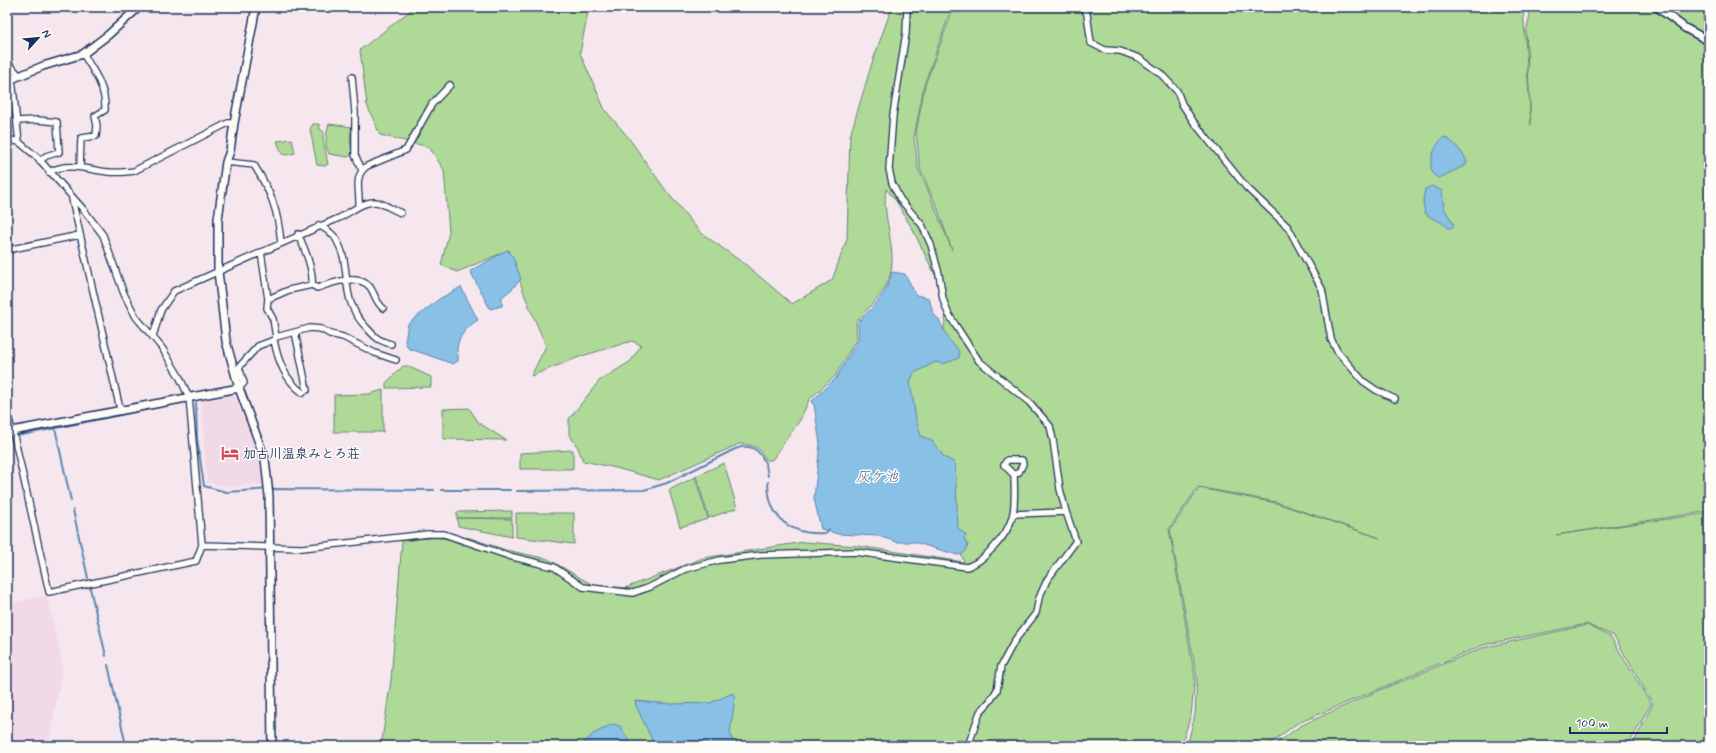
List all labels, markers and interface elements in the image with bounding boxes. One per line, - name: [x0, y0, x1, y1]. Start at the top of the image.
- north arrow: [18, 18, 58, 58]
- text: N: [38, 27, 54, 40]
- hotel icon: 加古川温泉みとろ荘: [220, 443, 240, 463]
- place label: 加古川温泉みとろ荘: [243, 446, 360, 463]
- water label: 灰ケ池: [856, 468, 899, 486]
- scale bar: [1570, 709, 1667, 735]
- text: 100 m: [1576, 716, 1608, 732]

